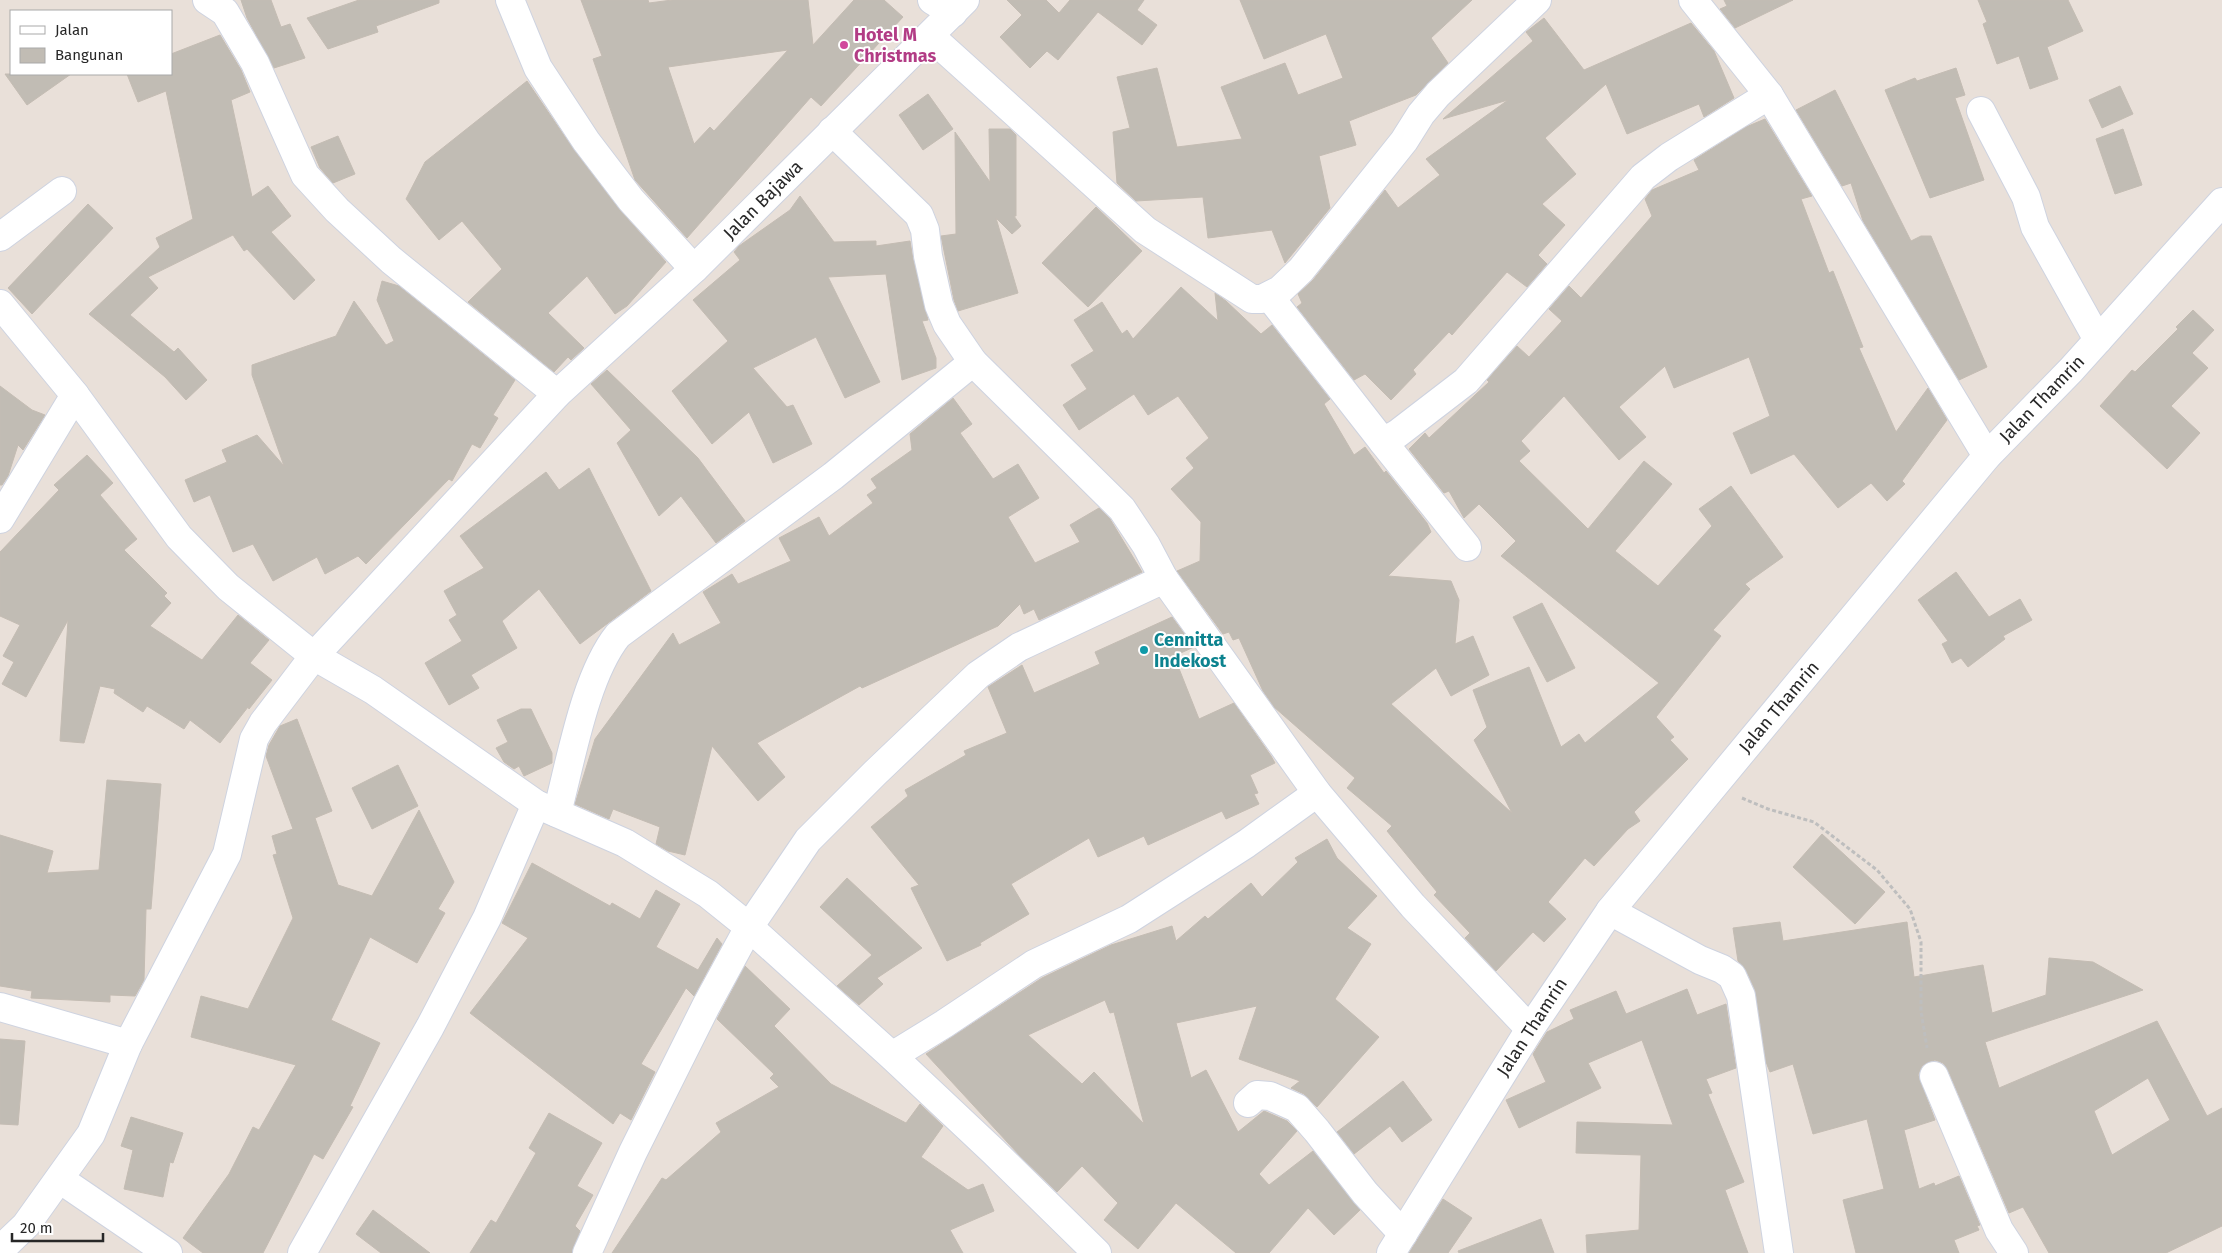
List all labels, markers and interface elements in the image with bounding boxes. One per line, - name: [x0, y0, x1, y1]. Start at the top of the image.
- legend: [10, 10, 172, 75]
- text: Jalan: [55, 21, 89, 39]
- place label: Hotel M Christmas: [854, 24, 936, 67]
- marker: Hotel M Christmas: [838, 39, 850, 51]
- text: Bangunan: [55, 46, 123, 64]
- street label: Jalan Bajawa: [719, 156, 807, 244]
- street label: Jalan Thamrin: [1995, 351, 2089, 447]
- place label: Cennitta Indekost: [1154, 629, 1227, 672]
- marker: Cennitta Indekost: [1138, 644, 1150, 656]
- street label: Jalan Thamrin: [1734, 657, 1824, 757]
- street label: Jalan Thamrin: [1492, 974, 1572, 1080]
- scale bar: [12, 1210, 104, 1242]
- text: 20 m: [20, 1219, 53, 1237]

